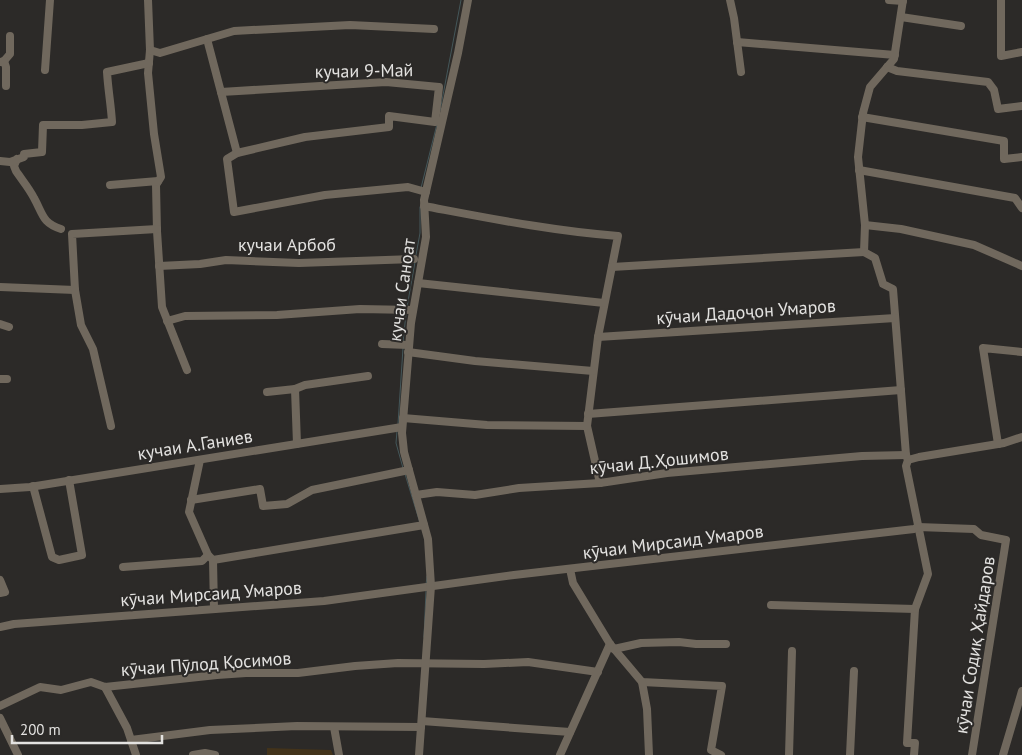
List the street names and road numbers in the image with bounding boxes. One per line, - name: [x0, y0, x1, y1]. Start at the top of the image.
- street label: кучаи 9-Май: [314, 58, 414, 83]
- street label: кучаи Арбоб: [238, 233, 336, 256]
- street label: кучаи Саноат: [383, 236, 420, 343]
- street label: кӯчаи Дадоҷон Умаров: [655, 294, 837, 329]
- street label: кучаи А.Ганиев: [136, 424, 254, 465]
- street label: кӯчаи Д.Ҳошимов: [588, 442, 730, 479]
- street label: кӯчаи Мирсаид Умаров: [581, 519, 765, 564]
- street label: кӯчаи Содиқ Ҳайдаров: [949, 554, 1000, 735]
- street label: кӯчаи Мирсаид Умаров: [119, 576, 303, 611]
- street label: кӯчаи Пӯлод Қосимов: [120, 646, 292, 681]

